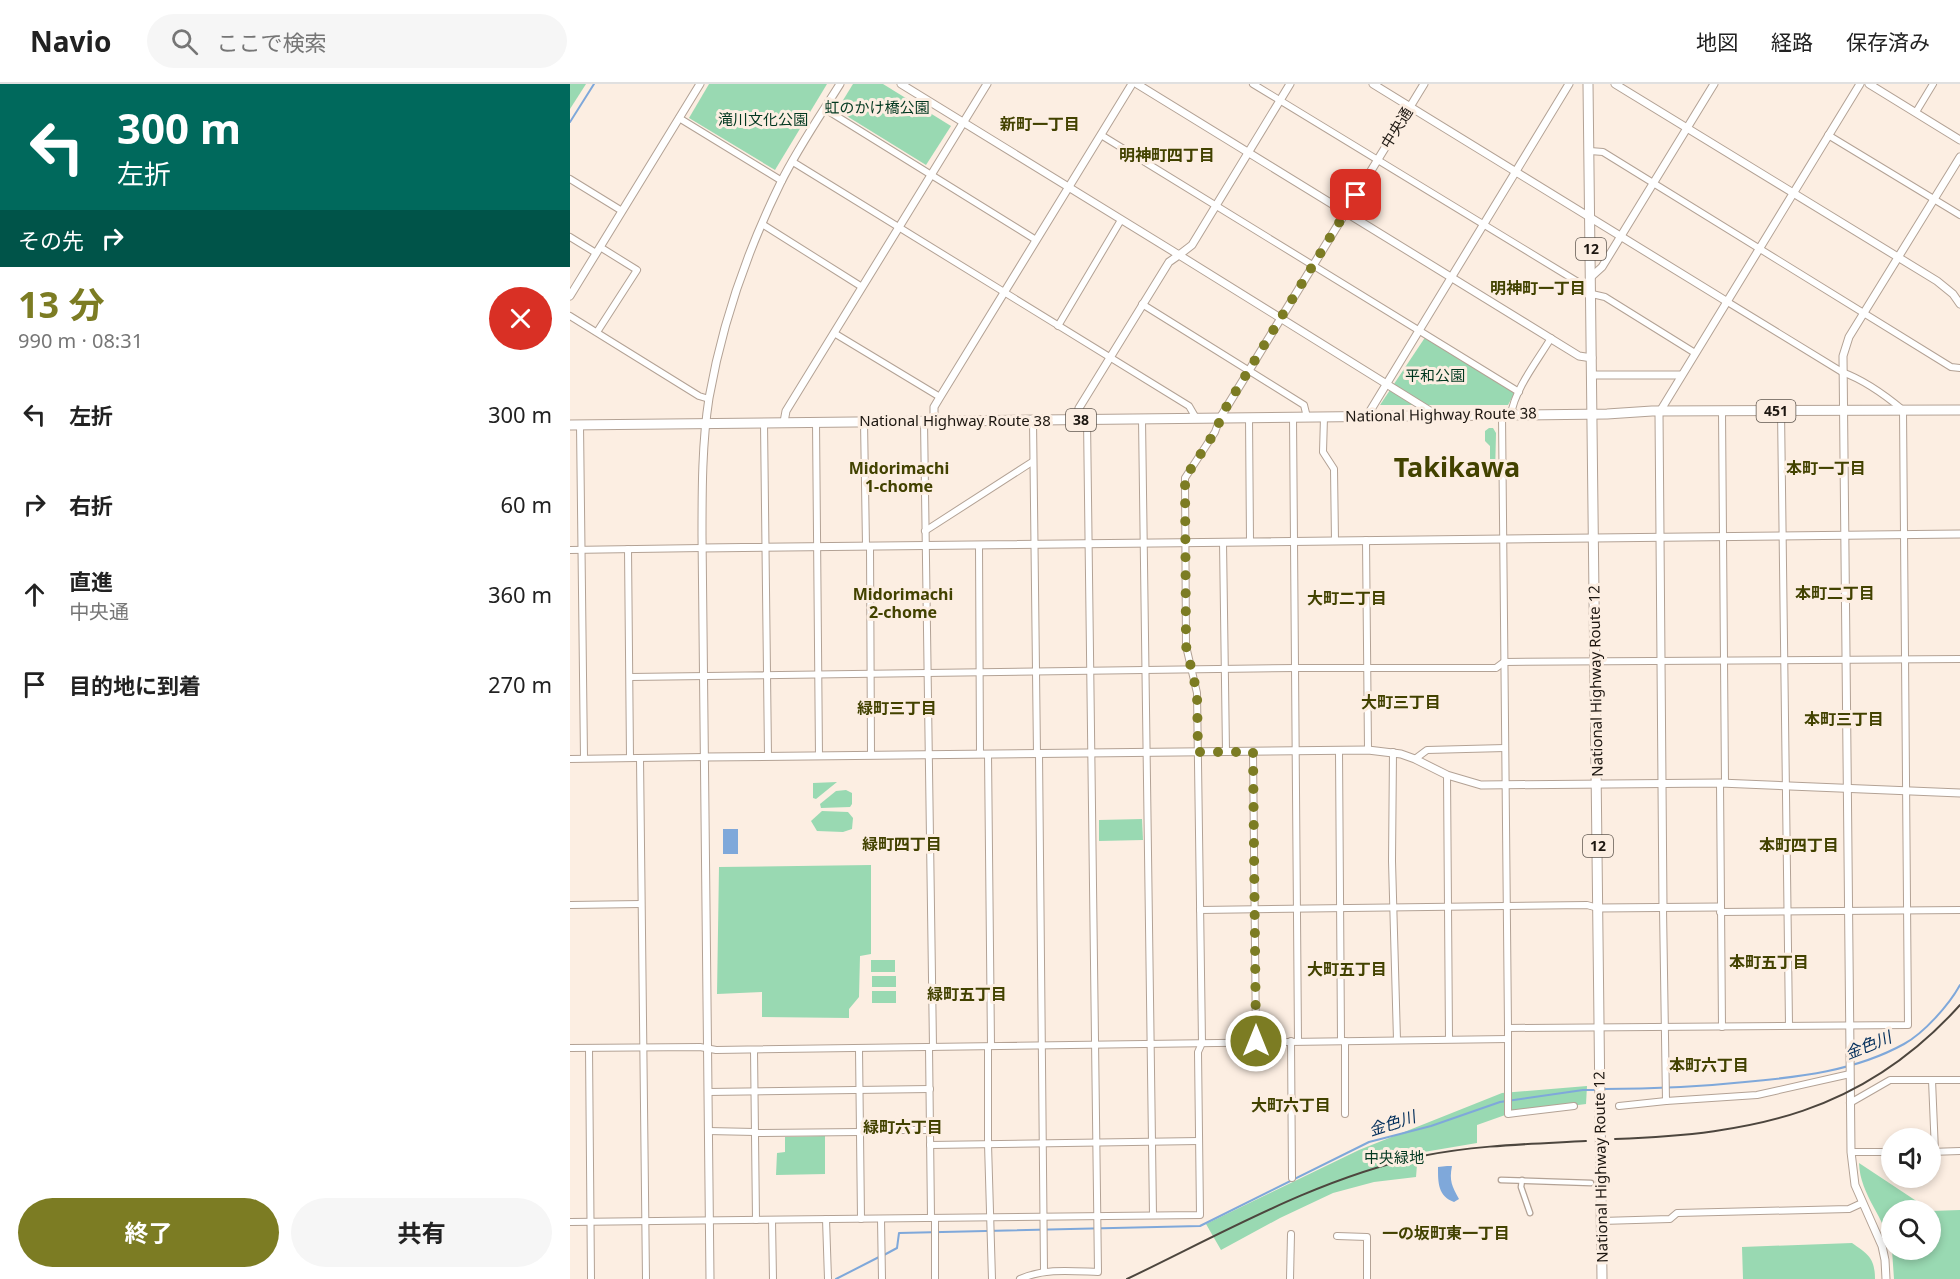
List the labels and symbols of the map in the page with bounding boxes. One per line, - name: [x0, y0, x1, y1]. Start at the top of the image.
- park label: 虹のかけ橋公園: [824, 97, 930, 117]
- street label: 中央通: [1376, 103, 1417, 152]
- park label: 滝川文化公園: [718, 109, 808, 129]
- district label: 新町一丁目: [1000, 113, 1080, 135]
- district label: 明神町四丁目: [1119, 144, 1215, 166]
- pin: [1330, 169, 1381, 220]
- road number: 12: [1576, 238, 1606, 260]
- district label: 明神町一丁目: [1490, 277, 1586, 299]
- park label: 平和公園: [1405, 365, 1465, 385]
- road number: 451: [1756, 400, 1796, 422]
- street label: National Highway Route 38: [1345, 402, 1537, 426]
- road number: 38: [1066, 409, 1096, 431]
- street label: National Highway Route 38: [859, 410, 1051, 430]
- district label: Takikawa: [1394, 448, 1520, 485]
- district label: Midorimachi 1-chome: [849, 457, 949, 497]
- district label: 本町一丁目: [1786, 457, 1866, 479]
- district label: 本町二丁目: [1795, 582, 1875, 604]
- district label: Midorimachi 2-chome: [853, 583, 953, 623]
- street label: National Highway Route 12: [1583, 585, 1607, 777]
- district label: 大町二丁目: [1307, 587, 1387, 609]
- district label: 大町三丁目: [1361, 691, 1441, 713]
- district label: 緑町三丁目: [857, 697, 937, 719]
- district label: 本町三丁目: [1804, 708, 1884, 730]
- district label: 緑町四丁目: [862, 833, 942, 855]
- district label: 本町四丁目: [1759, 834, 1839, 856]
- road number: 12: [1583, 835, 1613, 857]
- district label: 本町五丁目: [1729, 951, 1809, 973]
- district label: 大町五丁目: [1307, 958, 1387, 980]
- district label: 緑町五丁目: [927, 983, 1007, 1005]
- position arrow: [1224, 1009, 1288, 1073]
- water label: 金色川: [1842, 1025, 1896, 1064]
- district label: 本町六丁目: [1669, 1054, 1749, 1076]
- street label: National Highway Route 12: [1588, 1071, 1612, 1263]
- district label: 大町六丁目: [1251, 1094, 1331, 1116]
- water label: 金色川: [1366, 1105, 1420, 1141]
- district label: 緑町六丁目: [863, 1116, 943, 1138]
- park label: 中央緑地: [1364, 1147, 1424, 1167]
- district label: 一の坂町東一丁目: [1382, 1222, 1510, 1244]

